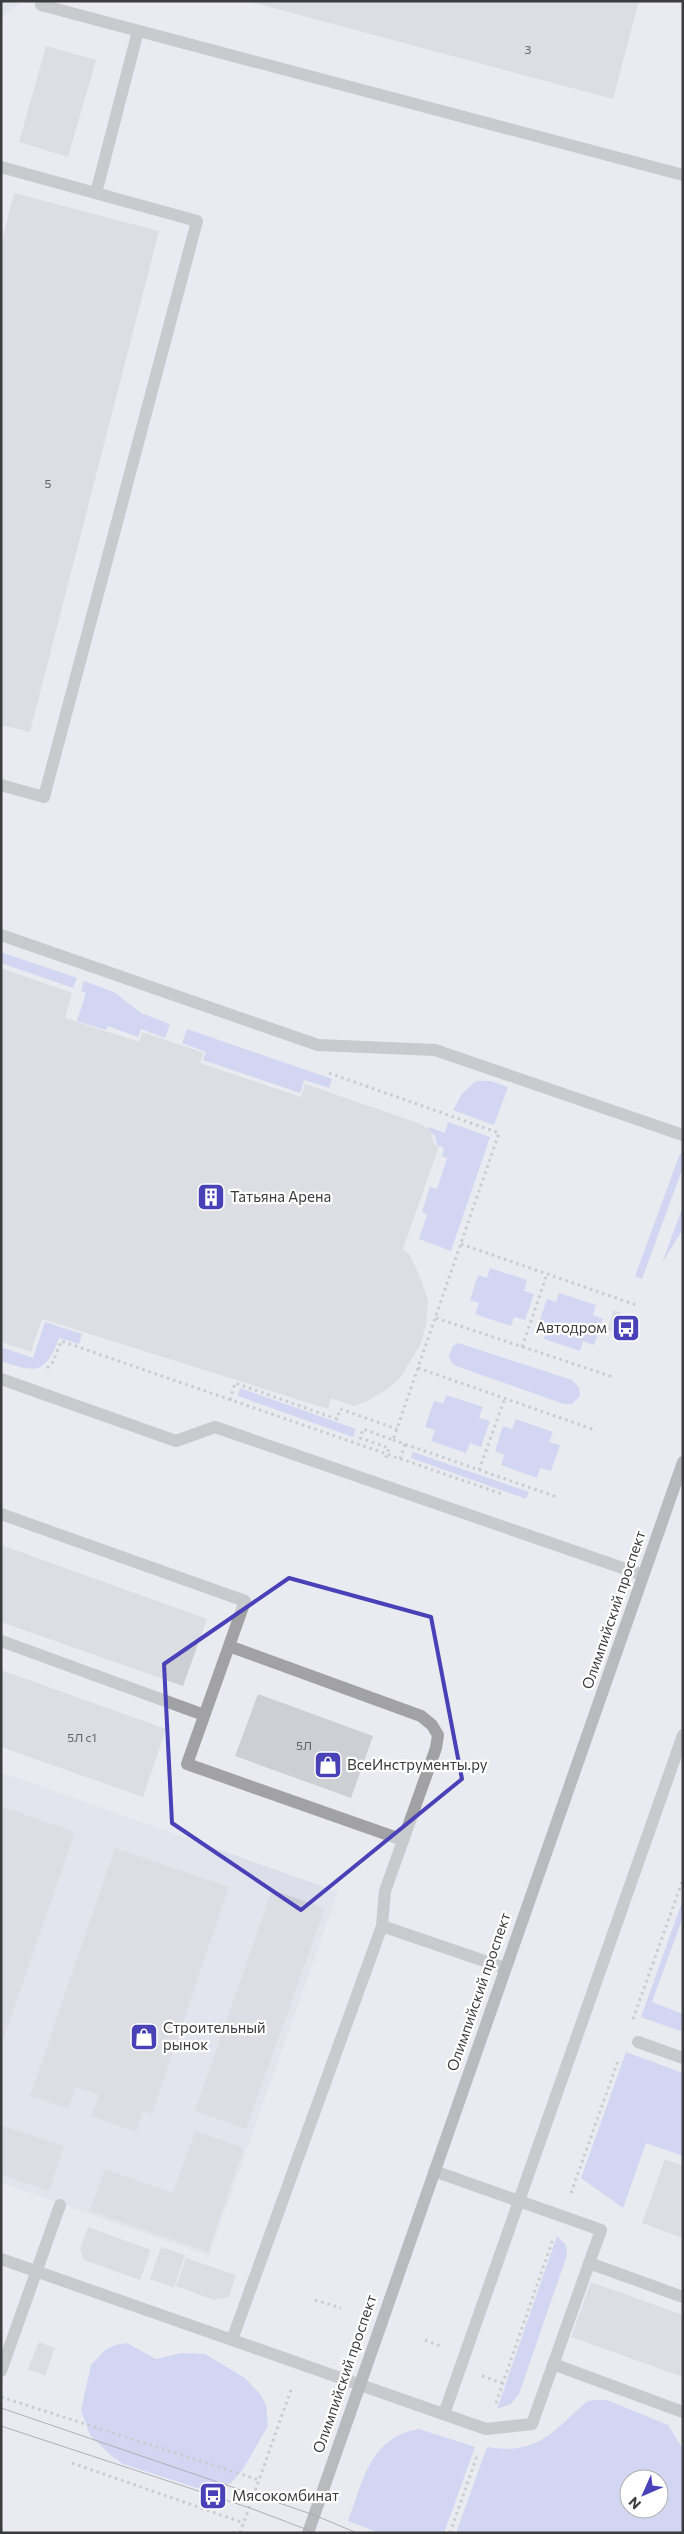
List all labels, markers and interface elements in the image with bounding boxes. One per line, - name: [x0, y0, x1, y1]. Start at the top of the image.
- house number: 3: [525, 42, 532, 56]
- house number: 5: [45, 476, 52, 490]
- building icon: Татьяна Арена: [196, 1182, 226, 1212]
- place label: Татьяна Арена: [230, 1187, 331, 1205]
- bus stop icon: Автодром: [611, 1313, 641, 1343]
- place label: Автодром: [536, 1318, 607, 1336]
- street label: Олимпийский проспект: [577, 1528, 649, 1691]
- house number: 5Л с1: [67, 1730, 97, 1744]
- house number: 5Л: [296, 1738, 312, 1752]
- shop icon: ВсеИнструменты.ру: [313, 1750, 343, 1780]
- place label: ВсеИнструменты.ру: [347, 1755, 488, 1773]
- street label: Олимпийский проспект: [442, 1910, 514, 2073]
- place label: Строительный рынок: [163, 2018, 266, 2053]
- shop icon: Строительный рынок: [129, 2022, 159, 2052]
- street label: Олимпийский проспект: [308, 2292, 380, 2455]
- north arrow: [619, 2469, 669, 2519]
- bus stop icon: Мясокомбинат: [198, 2481, 228, 2511]
- place label: Мясокомбинат: [232, 2486, 339, 2504]
- text: N: [625, 2494, 644, 2513]

